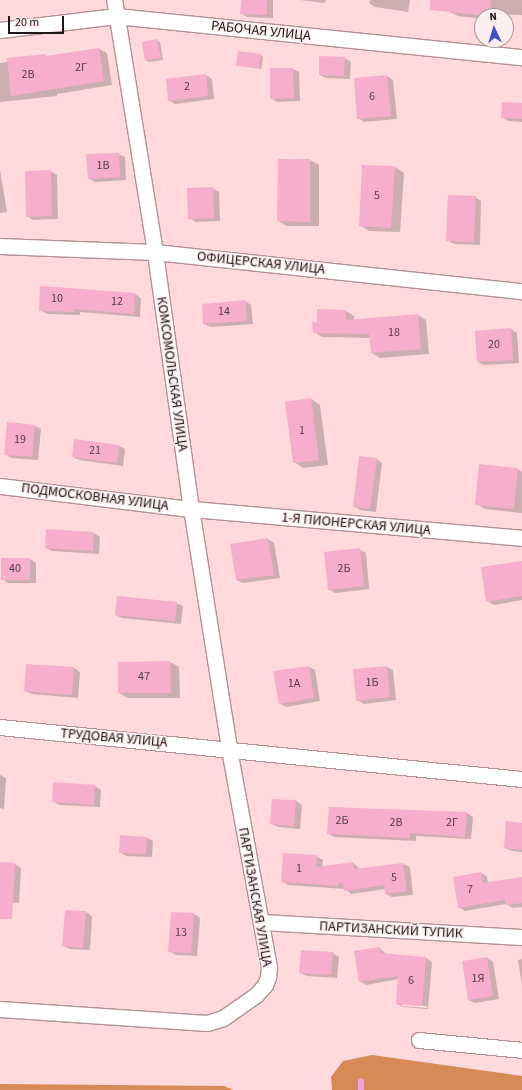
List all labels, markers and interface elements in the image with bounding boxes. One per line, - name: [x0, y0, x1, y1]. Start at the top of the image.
- scale bar: [10, 8, 66, 34]
- north arrow: [474, 8, 514, 48]
- text: N: [489, 9, 497, 24]
- text: 20 m: [15, 14, 39, 31]
- street label: РАБОЧАЯ УЛИЦА: [210, 17, 312, 45]
- house number: 2Г: [75, 61, 87, 75]
- house number: 2В: [21, 68, 35, 82]
- house number: 2: [184, 80, 190, 94]
- house number: 6: [369, 90, 375, 104]
- house number: 1В: [96, 159, 110, 173]
- house number: 5: [374, 189, 380, 203]
- street label: ОФИЦЕРСКАЯ УЛИЦА: [196, 248, 326, 278]
- house number: 10: [51, 292, 63, 306]
- house number: 12: [111, 295, 123, 309]
- street label: КОМСОМОЛЬСКАЯ УЛИЦА: [153, 296, 191, 452]
- house number: 14: [218, 305, 230, 319]
- house number: 18: [388, 326, 400, 340]
- house number: 20: [488, 338, 500, 352]
- house number: 1: [299, 424, 305, 438]
- house number: 19: [14, 433, 26, 447]
- house number: 21: [89, 444, 101, 458]
- street label: ПОДМОСКОВНАЯ УЛИЦА: [20, 480, 170, 514]
- street label: 1-Я ПИОНЕРСКАЯ УЛИЦА: [281, 509, 431, 539]
- house number: 40: [9, 562, 21, 576]
- house number: 2Б: [338, 562, 350, 576]
- house number: 47: [138, 670, 150, 684]
- house number: 1Б: [366, 676, 378, 690]
- house number: 1А: [288, 677, 300, 691]
- street label: ТРУДОВАЯ УЛИЦА: [60, 725, 168, 751]
- house number: 2Б: [336, 814, 348, 828]
- house number: 2В: [389, 816, 403, 830]
- house number: 2Г: [446, 816, 458, 830]
- street label: ПАРТИЗАНСКАЯ УЛИЦА: [234, 826, 276, 968]
- house number: 1: [296, 862, 302, 876]
- house number: 5: [391, 871, 397, 885]
- house number: 7: [467, 883, 473, 897]
- street label: ПАРТИЗАНСКИЙ ТУПИК: [319, 918, 463, 942]
- house number: 13: [175, 926, 187, 940]
- house number: 1Я: [472, 972, 484, 986]
- house number: 6: [408, 974, 414, 988]

